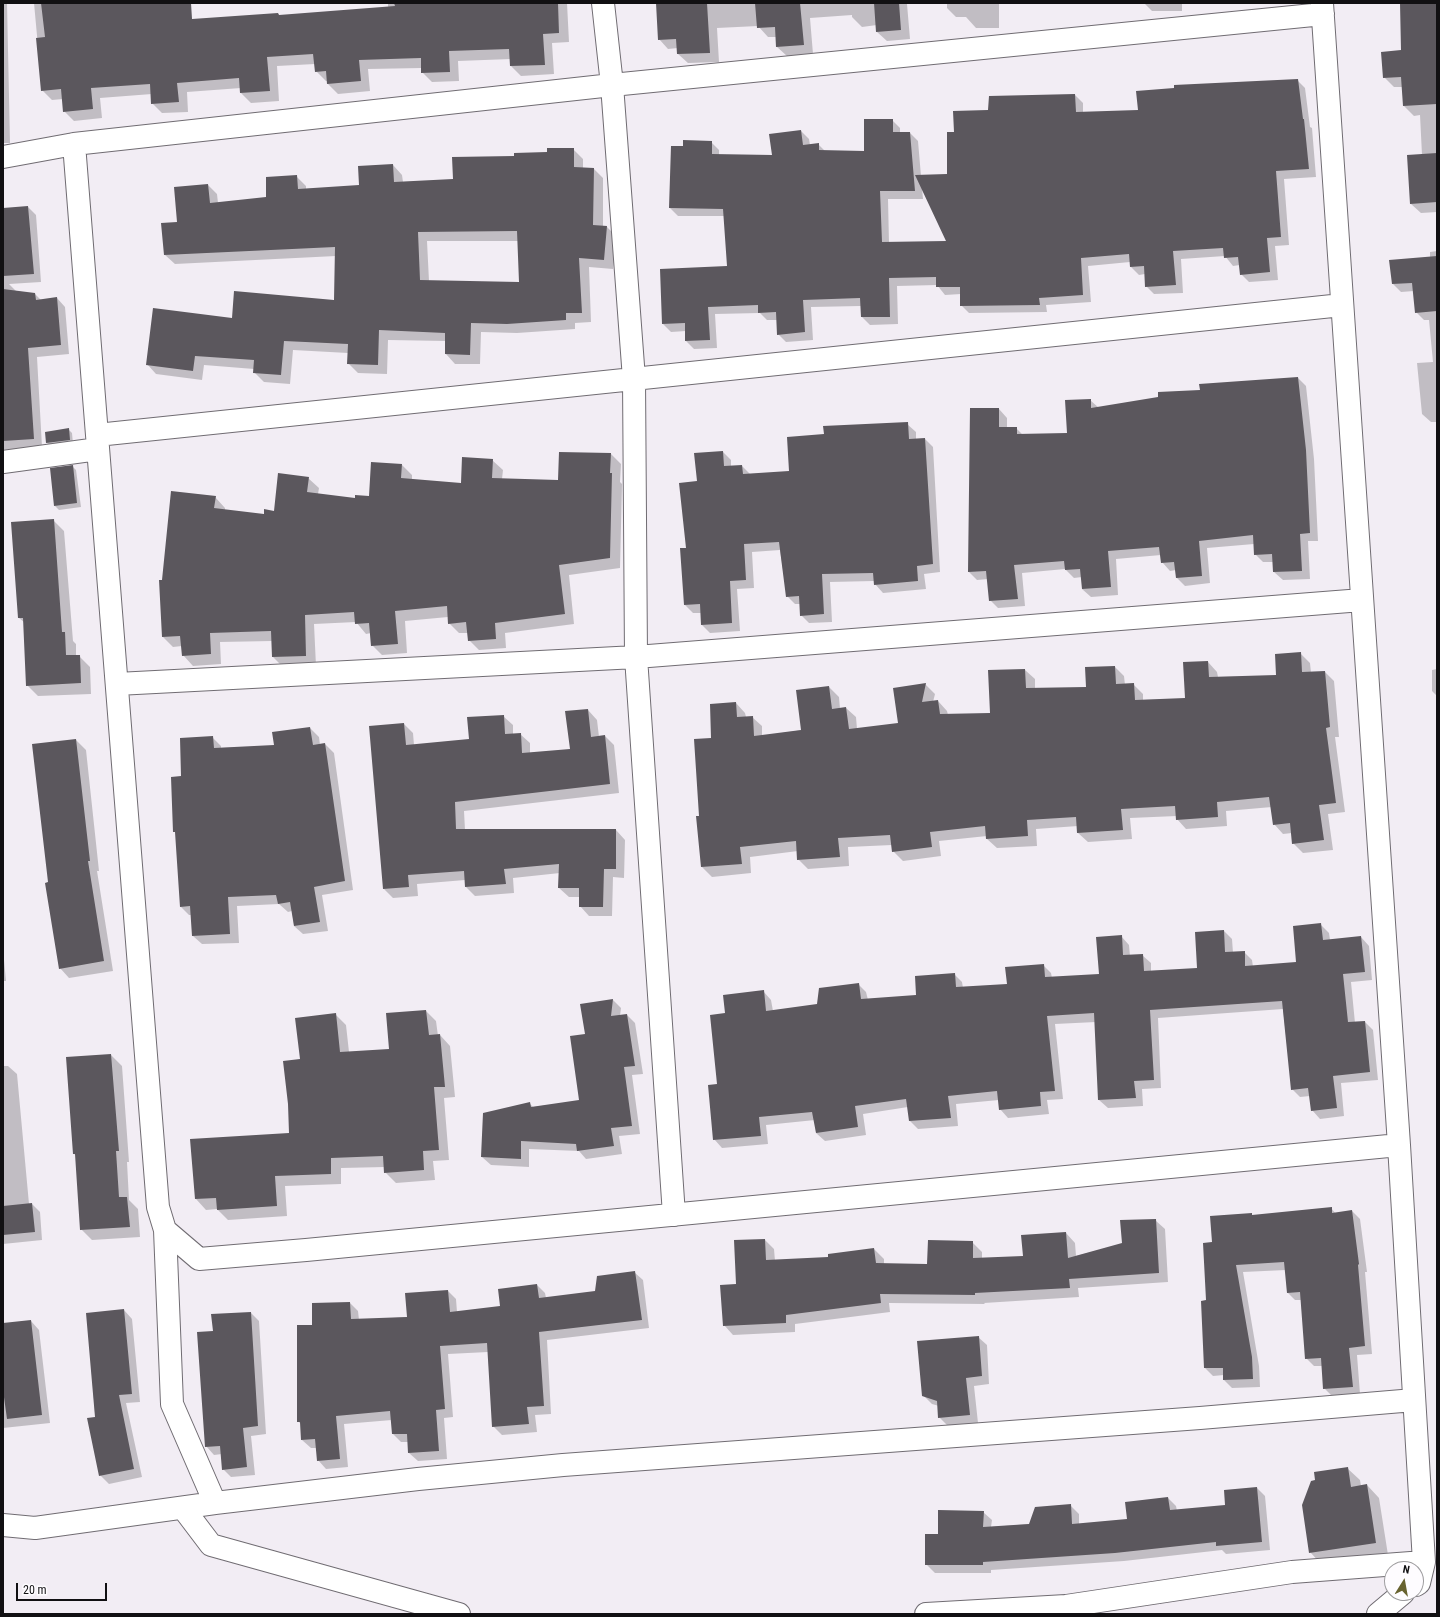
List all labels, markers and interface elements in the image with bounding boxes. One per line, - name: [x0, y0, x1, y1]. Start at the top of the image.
- north arrow: [1384, 1561, 1424, 1601]
- text: N: [1402, 1563, 1411, 1577]
- scale bar: [18, 1575, 109, 1601]
- text: 20 m: [23, 1583, 47, 1597]

